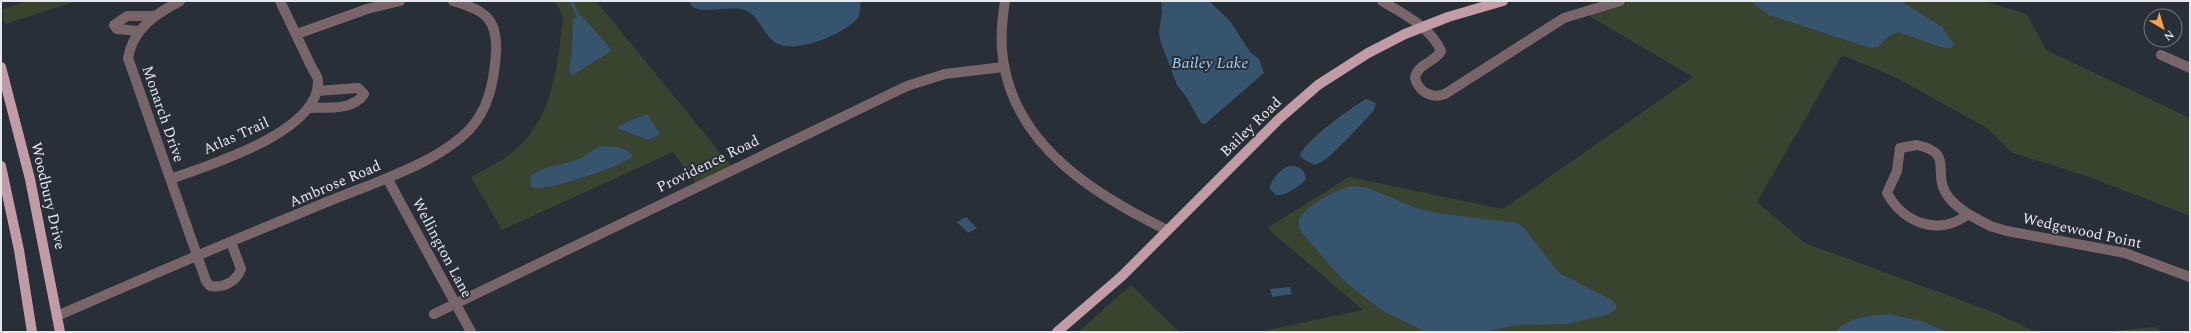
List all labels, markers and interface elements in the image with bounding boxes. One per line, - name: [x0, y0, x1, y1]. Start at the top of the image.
- north arrow: [2143, 8, 2183, 48]
- text: N: [2160, 26, 2178, 45]
- water label: Bailey Lake: [1172, 51, 1248, 75]
- street label: Monarch Drive: [136, 63, 190, 165]
- street label: Bailey Road: [1215, 92, 1287, 162]
- street label: Atlas Trail: [199, 111, 273, 161]
- street label: Providence Road: [653, 129, 763, 199]
- street label: Woodbury Drive: [24, 140, 72, 252]
- street label: Ambrose Road: [286, 154, 384, 214]
- street label: Wellington Lane: [406, 194, 478, 302]
- street label: Wedgewood Point: [2020, 207, 2144, 255]

